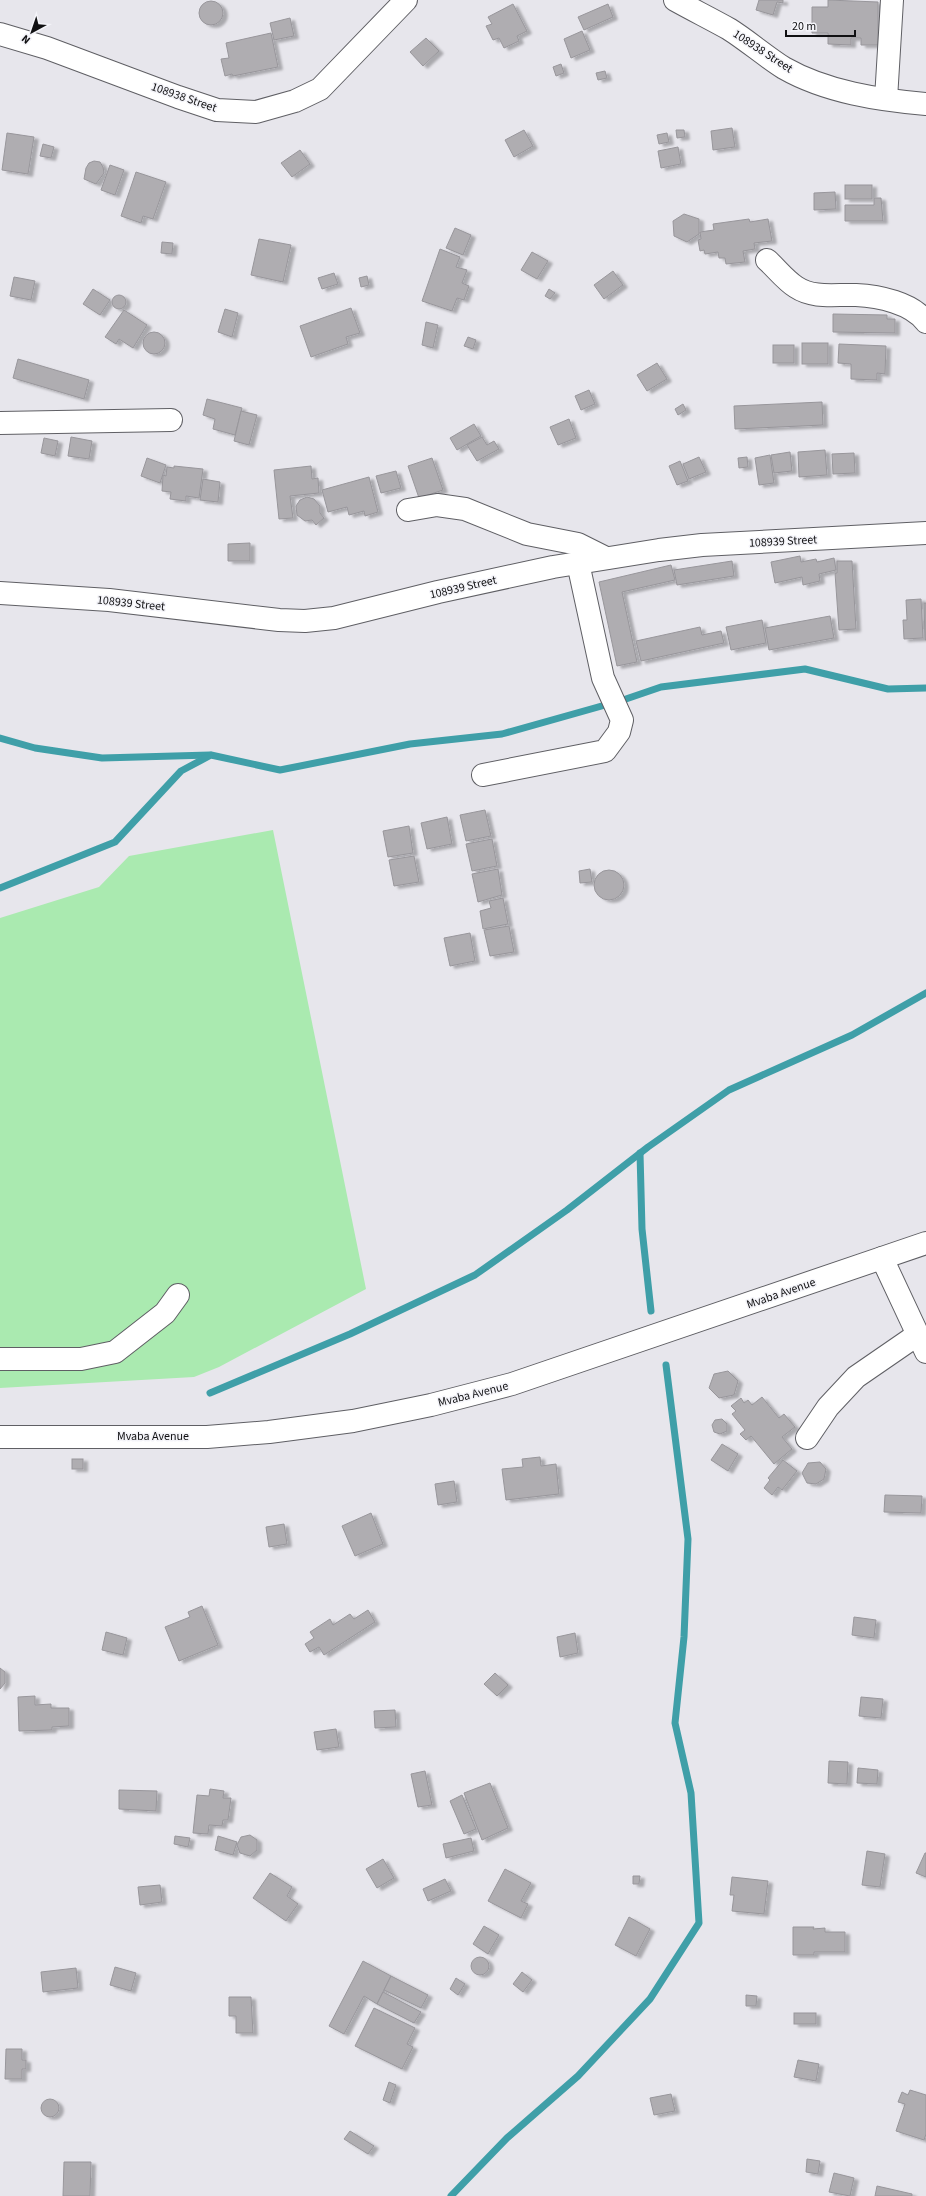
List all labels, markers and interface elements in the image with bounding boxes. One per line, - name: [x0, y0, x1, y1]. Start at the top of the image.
- north arrow: [12, 12, 52, 52]
- scale bar: [786, 12, 855, 38]
- text: 20 m: [792, 18, 816, 35]
- street label: 108938 Street: [729, 26, 796, 77]
- text: N: [18, 31, 34, 47]
- street label: 108938 Street: [149, 78, 219, 117]
- street label: 108939 Street: [749, 531, 818, 552]
- street label: 108939 Street: [428, 572, 498, 603]
- street label: 108939 Street: [96, 591, 166, 616]
- street label: Mvaba Avenue: [744, 1274, 818, 1313]
- street label: Mvaba Avenue: [436, 1378, 510, 1411]
- street label: Mvaba Avenue: [117, 1428, 189, 1445]

